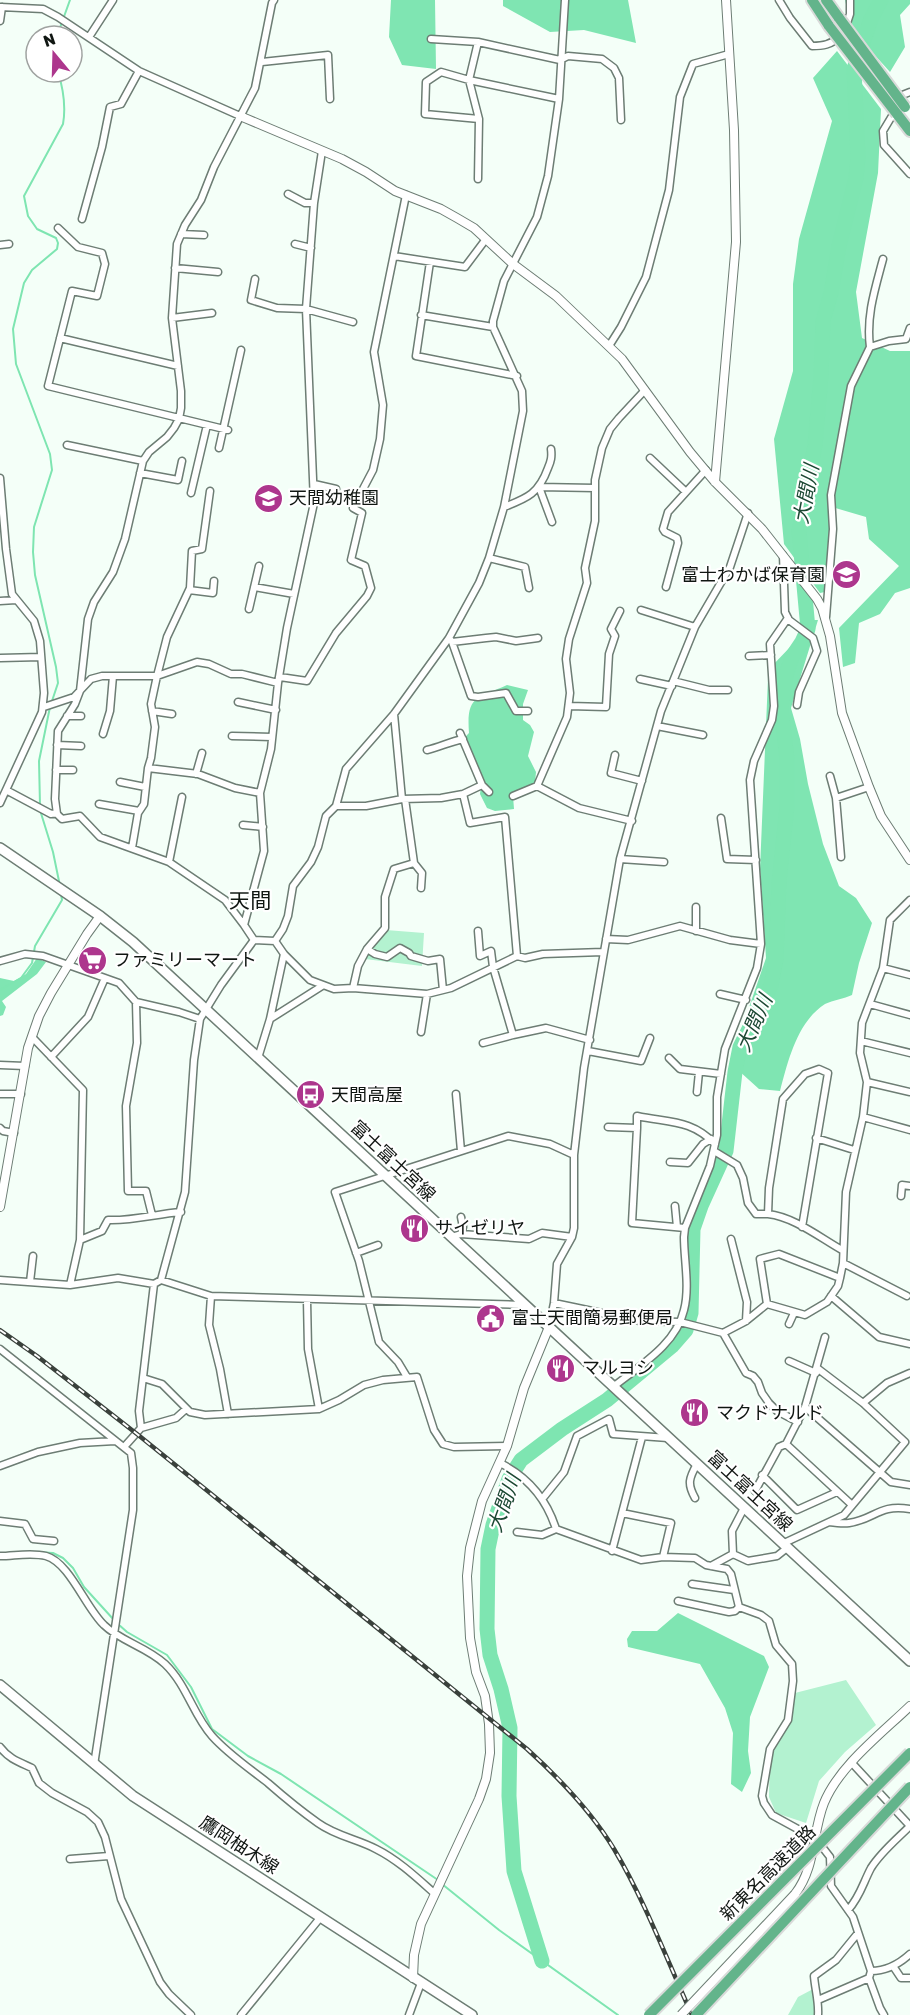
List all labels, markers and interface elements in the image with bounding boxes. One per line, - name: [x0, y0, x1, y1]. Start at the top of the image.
- north arrow: [24, 24, 84, 84]
- text: N: [41, 29, 58, 51]
- water label: 大間川: [788, 460, 824, 526]
- school or university icon: 天間幼稚園: [252, 482, 284, 514]
- place label: 天間幼稚園: [289, 487, 379, 509]
- school or university icon: 富士わかば保育園: [830, 559, 862, 591]
- place label: 富士わかば保育園: [681, 564, 825, 586]
- district label: 天間: [229, 888, 271, 913]
- supermarket icon: ファミリーマート: [76, 944, 108, 976]
- place label: ファミリーマート: [113, 949, 257, 971]
- water label: 大間川: [731, 989, 778, 1055]
- bus stop icon: 天間高屋: [294, 1079, 326, 1111]
- place label: 天間高屋: [331, 1084, 403, 1106]
- street label: 富士富士宮線: [346, 1116, 440, 1206]
- restaurant icon: サイゼリヤ: [398, 1212, 430, 1244]
- place label: サイゼリヤ: [435, 1217, 525, 1239]
- public building icon: 富士天間簡易郵便局: [474, 1302, 506, 1334]
- place label: 富士天間簡易郵便局: [511, 1307, 673, 1329]
- restaurant icon: マルヨシ: [545, 1352, 577, 1384]
- place label: マルヨシ: [582, 1357, 654, 1379]
- restaurant icon: マクドナルド: [679, 1397, 711, 1429]
- place label: マクドナルド: [716, 1402, 824, 1424]
- street label: 富士富士宮線: [703, 1446, 797, 1536]
- water label: 大間川: [482, 1469, 526, 1535]
- street label: 鷹岡柚木線: [195, 1811, 283, 1879]
- street label: 新東名高速道路: [716, 1821, 820, 1925]

